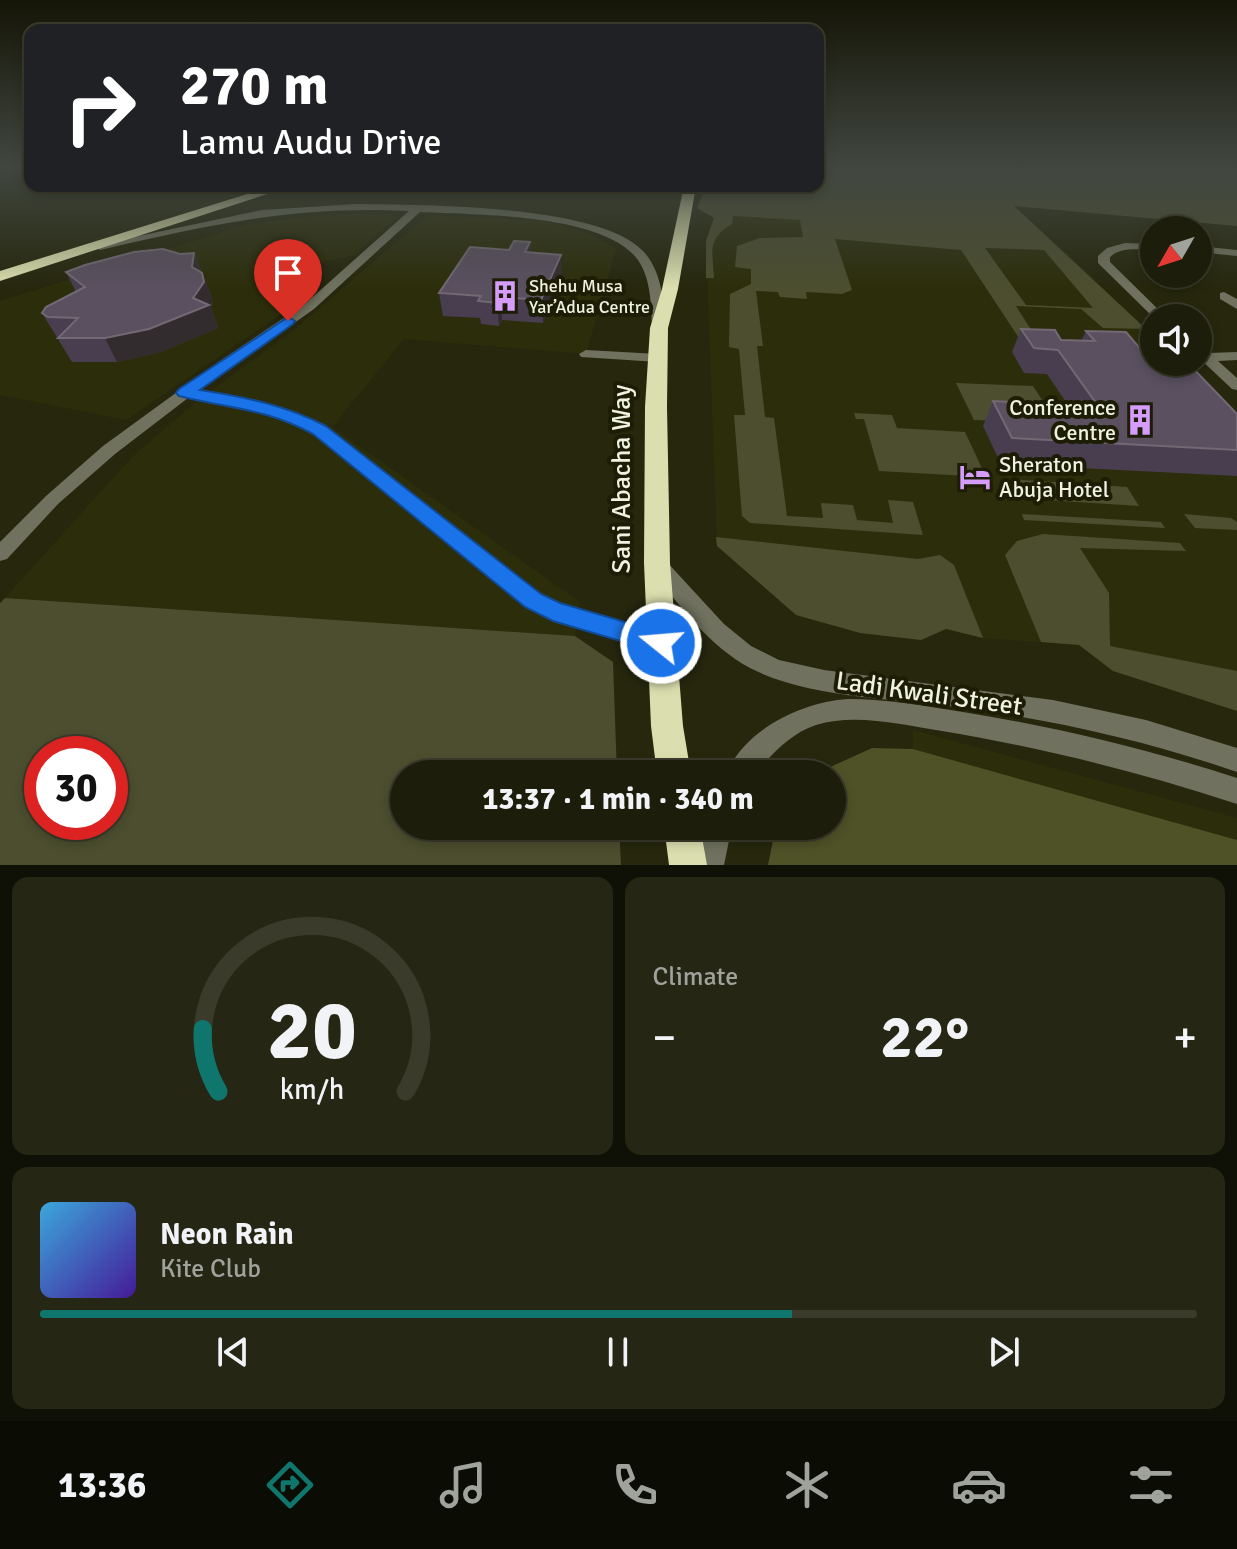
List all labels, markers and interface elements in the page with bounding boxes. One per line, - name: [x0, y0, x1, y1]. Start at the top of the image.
- text: 270 m: [180, 51, 328, 120]
- icon: right: [48, 56, 152, 160]
- text: Lamu Audu Drive: [180, 120, 442, 165]
- north arrow: [1140, 216, 1212, 288]
- map controls: [1140, 216, 1212, 376]
- pin: [254, 239, 322, 321]
- icon: arrive: [266, 251, 310, 295]
- place label: Shehu Musa Yar’Adua Centre: [529, 275, 650, 318]
- building icon: Shehu Musa Yar’Adua Centre: [488, 279, 522, 313]
- button: sound: [1140, 304, 1212, 376]
- street label: Sani Abacha Way: [606, 385, 638, 573]
- place label: Conference Centre: [1009, 394, 1116, 446]
- building icon: Conference Centre: [1123, 403, 1157, 437]
- place label: Sheraton Abuja Hotel: [999, 451, 1109, 503]
- hotel icon: Sheraton Abuja Hotel: [958, 460, 992, 494]
- position arrow: [619, 601, 703, 685]
- street label: Ladi Kwali Street: [834, 665, 1024, 723]
- speed limit sign: 30: [24, 736, 128, 840]
- text: 13:37 · 1 min · 340 m: [482, 781, 754, 818]
- text: Climate: [653, 961, 738, 993]
- text: 20: [267, 980, 357, 1082]
- text: 22°: [880, 1001, 969, 1075]
- text: −: [653, 1011, 676, 1065]
- text: +: [1173, 1011, 1197, 1065]
- text: km/h: [280, 1072, 345, 1107]
- text: Neon Rain: [160, 1216, 294, 1253]
- text: Kite Club: [160, 1253, 261, 1285]
- icon: previous: [211, 1330, 255, 1374]
- icon: pause: [596, 1330, 640, 1374]
- icon: next: [982, 1330, 1026, 1374]
- icon: directions: [262, 1457, 318, 1513]
- icon: music: [435, 1457, 491, 1513]
- icon: phone: [607, 1457, 663, 1513]
- icon: climate: [779, 1457, 835, 1513]
- icon: car: [951, 1457, 1007, 1513]
- icon: filters: [1123, 1457, 1179, 1513]
- text: 13:36: [58, 1463, 146, 1508]

